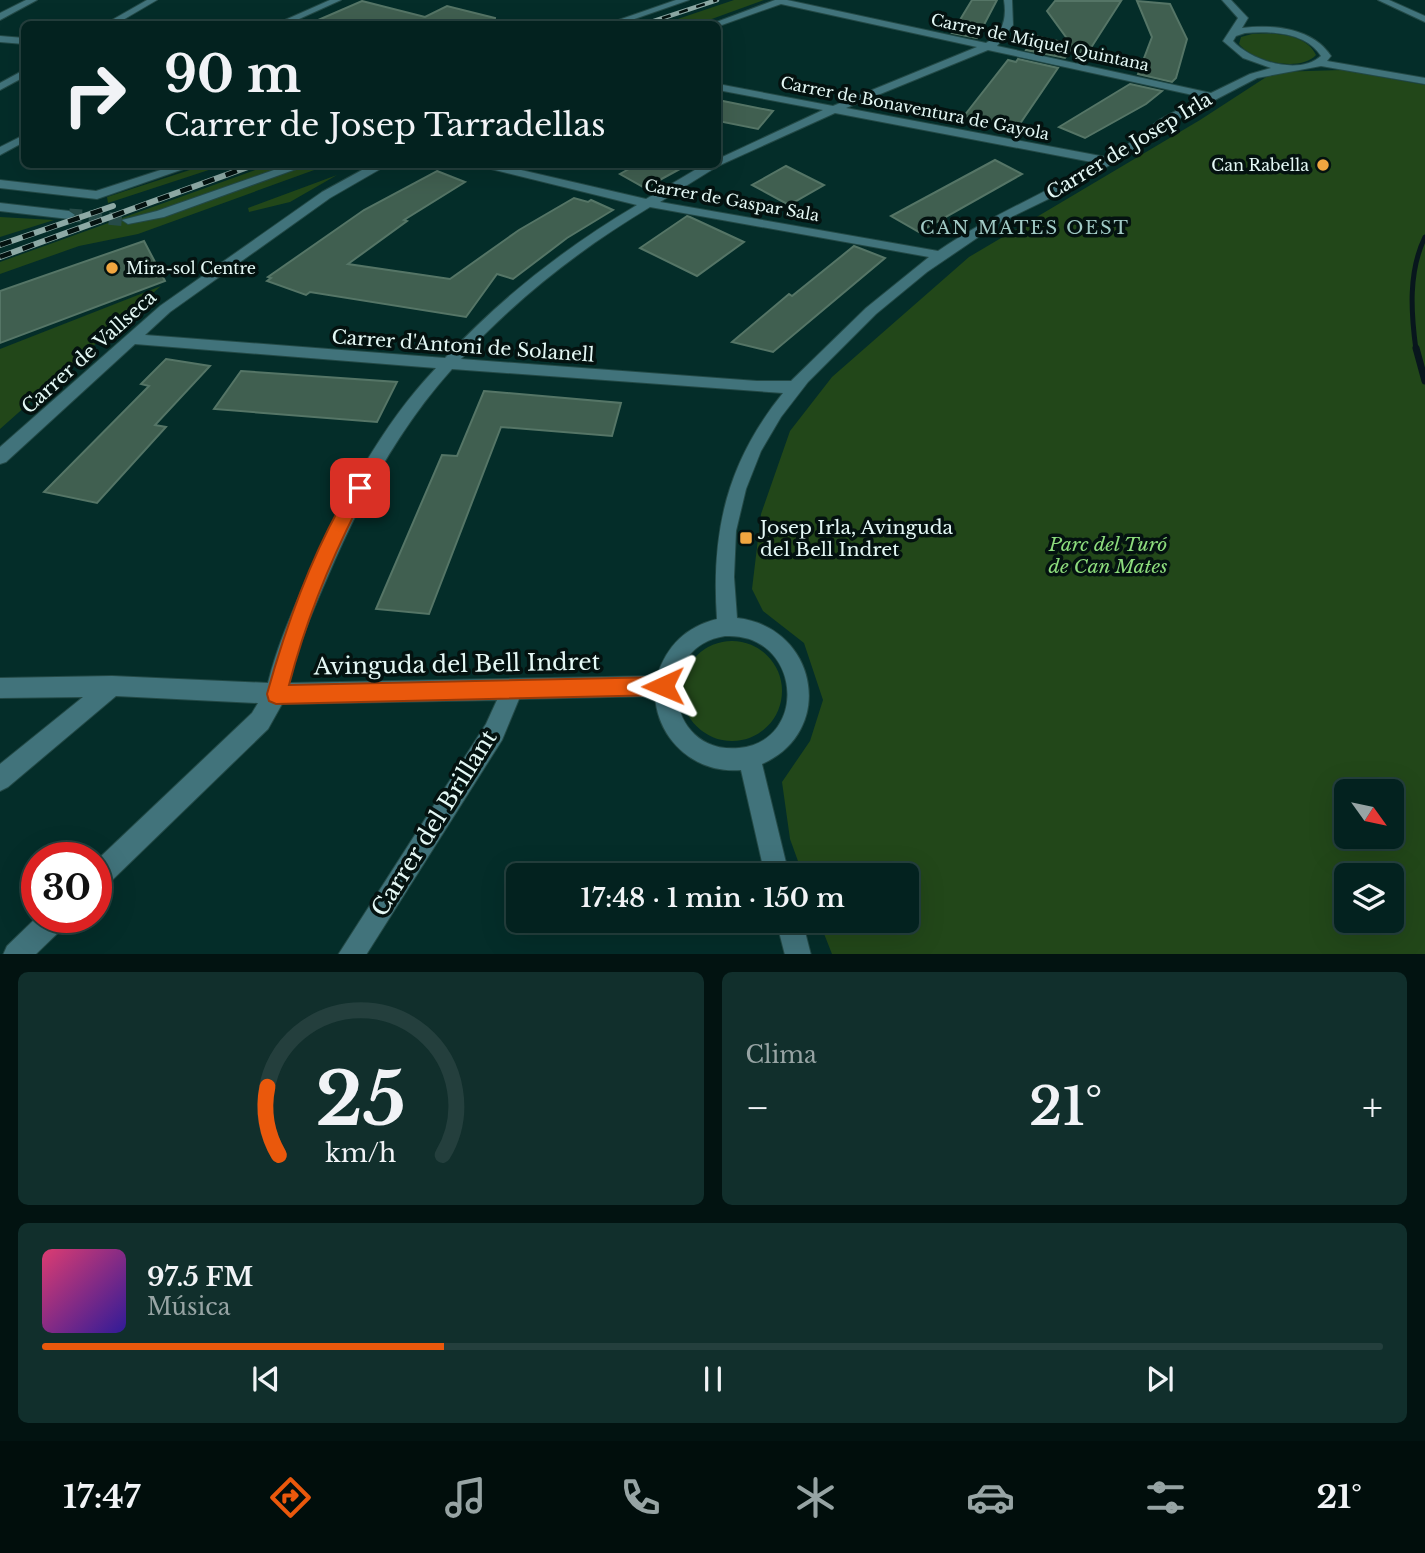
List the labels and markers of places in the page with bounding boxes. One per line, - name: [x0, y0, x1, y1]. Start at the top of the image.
- place label: Can Rabella: [1211, 155, 1309, 175]
- marker: Can Rabella: [1315, 157, 1331, 173]
- place label: Mira-sol Centre: [126, 258, 256, 278]
- marker: Mira-sol Centre: [104, 260, 120, 276]
- pin: [330, 458, 390, 518]
- place label: Josep Irla, Avinguda del Bell Indret: [757, 516, 953, 561]
- marker: Josep Irla, Avinguda del Bell Indret: [738, 530, 754, 546]

